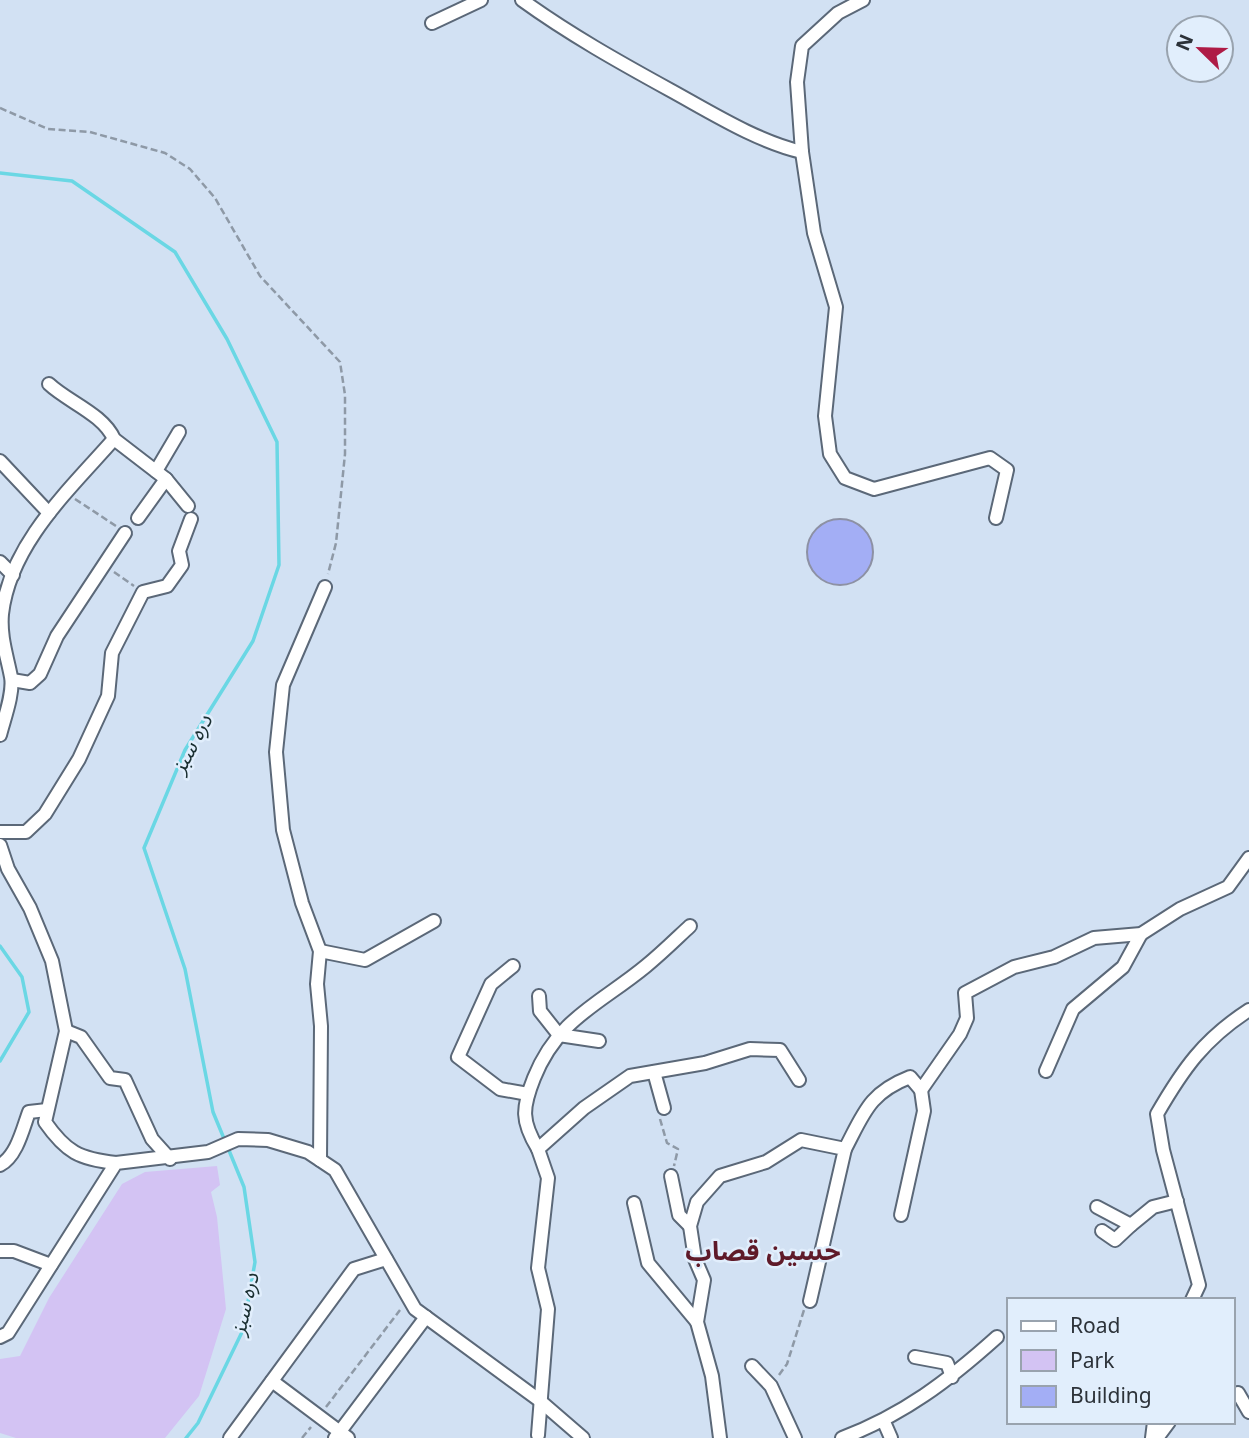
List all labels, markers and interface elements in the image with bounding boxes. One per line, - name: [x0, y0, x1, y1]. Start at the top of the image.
- north arrow: [1165, 14, 1235, 84]
- text: N: [1169, 30, 1199, 55]
- water label: دره سبز: [163, 708, 219, 780]
- district label: حسین قصاب: [685, 1232, 841, 1268]
- water label: دره سبز: [223, 1269, 265, 1339]
- legend: [1007, 1298, 1235, 1424]
- text: Road: [1070, 1311, 1120, 1339]
- text: Park: [1070, 1346, 1115, 1374]
- text: Building: [1070, 1381, 1152, 1409]

